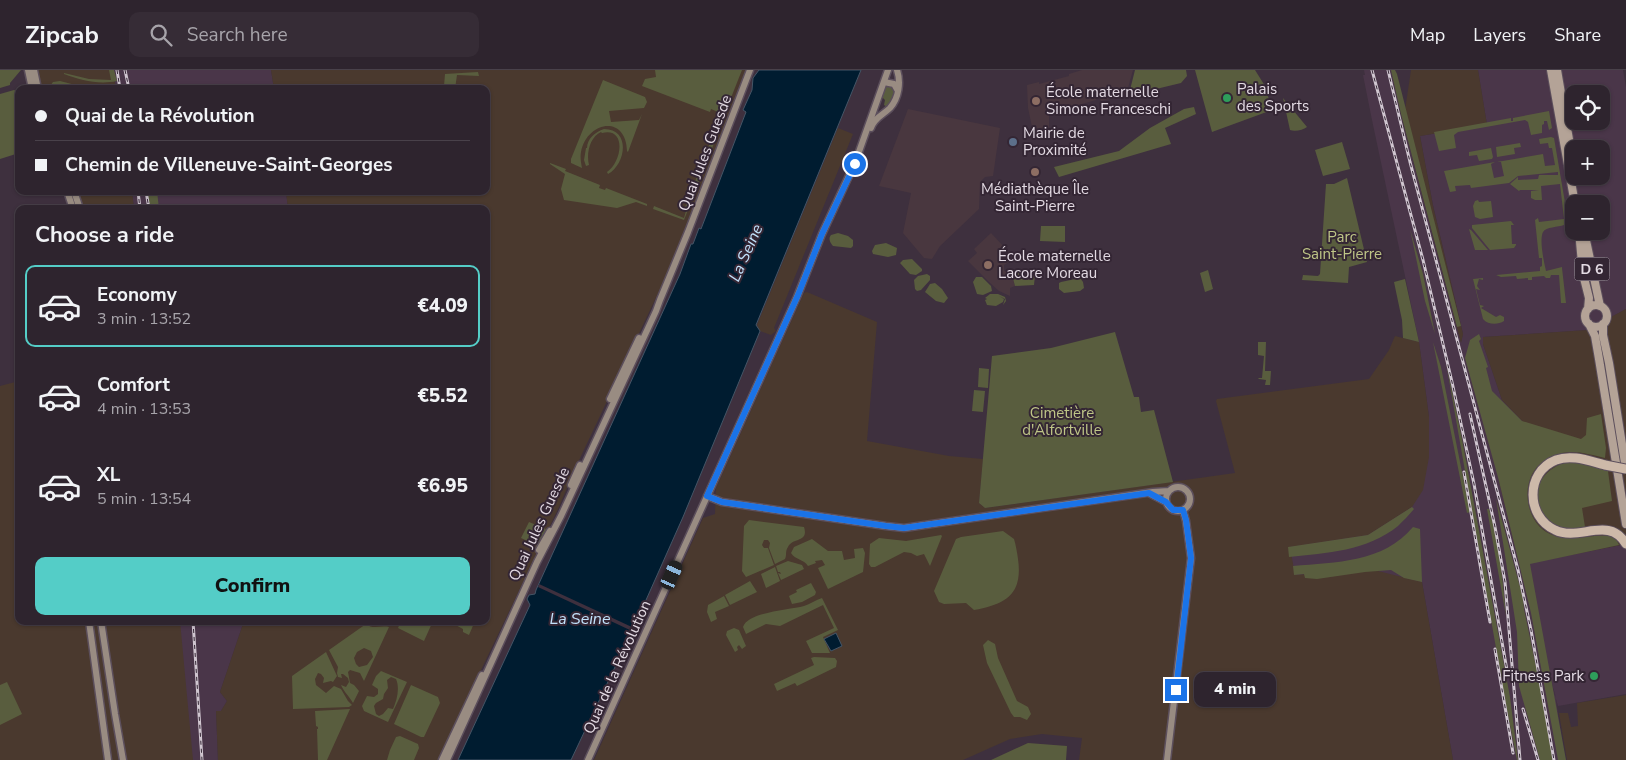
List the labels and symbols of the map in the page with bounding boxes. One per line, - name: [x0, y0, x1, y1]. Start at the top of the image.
- place label: Palais des Sports: [1237, 79, 1309, 116]
- place label: École maternelle Simone Franceschi: [1046, 82, 1171, 119]
- street label: Quai Jules Guesde: [674, 92, 736, 214]
- marker: Palais des Sports: [1221, 92, 1233, 104]
- marker: École maternelle Simone Franceschi: [1030, 95, 1042, 107]
- place label: Mairie de Proximité: [1023, 123, 1087, 160]
- marker: Mairie de Proximité: [1007, 136, 1019, 148]
- route start: [844, 153, 866, 175]
- marker: Médiathèque Île Saint-Pierre: [1029, 166, 1041, 178]
- place label: Médiathèque Île Saint-Pierre: [981, 179, 1089, 216]
- water label: La Seine: [724, 220, 769, 285]
- park label: Parc Saint-Pierre: [1302, 227, 1382, 264]
- place label: École maternelle Lacore Moreau: [998, 246, 1111, 283]
- road number: D 6: [1574, 258, 1610, 280]
- marker: École maternelle Lacore Moreau: [982, 259, 994, 271]
- park label: Cimetière d'Alfortville: [1022, 403, 1102, 440]
- street label: Quai Jules Guesde: [504, 464, 574, 584]
- car: [659, 558, 684, 592]
- street label: Quai de la Révolution: [579, 597, 655, 737]
- water label: La Seine: [550, 608, 611, 630]
- place label: Fitness Park: [1502, 666, 1584, 686]
- marker: Fitness Park: [1588, 670, 1600, 682]
- callout: 4 min: [1194, 672, 1276, 708]
- route end: [1165, 679, 1187, 701]

